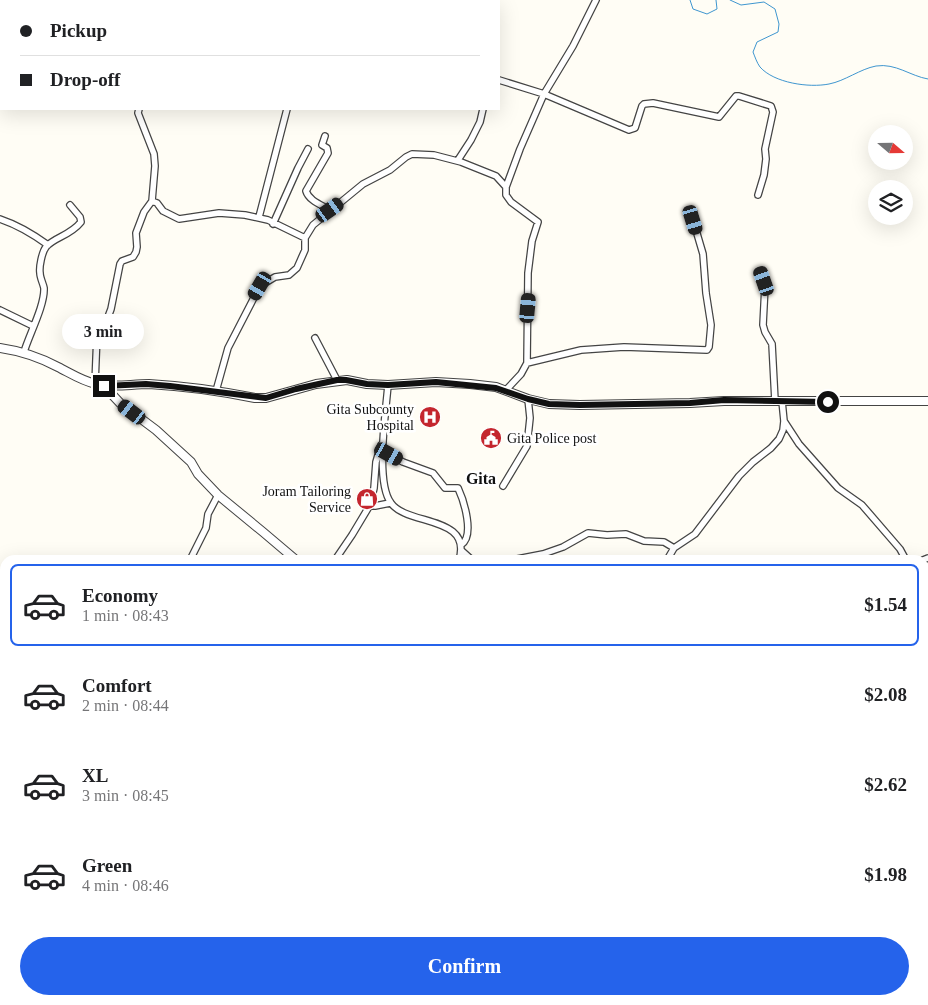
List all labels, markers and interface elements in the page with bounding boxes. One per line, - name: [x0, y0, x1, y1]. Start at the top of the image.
- text: Pickup: [50, 20, 107, 41]
- text: Drop-off: [50, 69, 120, 90]
- north arrow: [868, 125, 912, 170]
- map controls: [868, 125, 913, 225]
- button: layers: [868, 180, 913, 225]
- car: [313, 195, 346, 225]
- car: [681, 203, 704, 237]
- car: [752, 264, 775, 298]
- car: [246, 269, 273, 303]
- car: [519, 292, 536, 324]
- callout: 3 min: [63, 314, 145, 348]
- text: 3 min: [84, 323, 122, 340]
- route end: [93, 375, 115, 397]
- route start: [817, 391, 839, 413]
- car: [115, 397, 148, 427]
- place label: Gita Subcounty Hospital: [327, 402, 414, 433]
- hospital icon: Gita Subcounty Hospital: [418, 405, 442, 429]
- public building icon: Gita Police post: [479, 426, 503, 450]
- place label: Gita Police post: [507, 431, 597, 446]
- car: [372, 440, 405, 468]
- district label: Gita: [466, 470, 496, 487]
- place label: Joram Tailoring Service: [262, 484, 351, 515]
- shop icon: Joram Tailoring Service: [355, 487, 379, 511]
- icon: car: [22, 583, 67, 628]
- text: Economy: [82, 585, 158, 606]
- text: $1.54: [864, 594, 907, 615]
- text: 1 min · 08:43: [82, 607, 169, 624]
- icon: car: [22, 673, 67, 718]
- text: Comfort: [82, 675, 152, 696]
- text: $2.08: [864, 684, 907, 705]
- text: 2 min · 08:44: [82, 697, 169, 714]
- icon: car: [22, 763, 67, 808]
- text: XL: [82, 765, 108, 786]
- text: $2.62: [864, 774, 907, 795]
- text: 3 min · 08:45: [82, 787, 169, 804]
- icon: car: [22, 853, 67, 898]
- text: Green: [82, 855, 132, 876]
- text: $1.98: [864, 864, 907, 885]
- text: 4 min · 08:46: [82, 877, 169, 894]
- button: Confirm: [20, 937, 909, 995]

